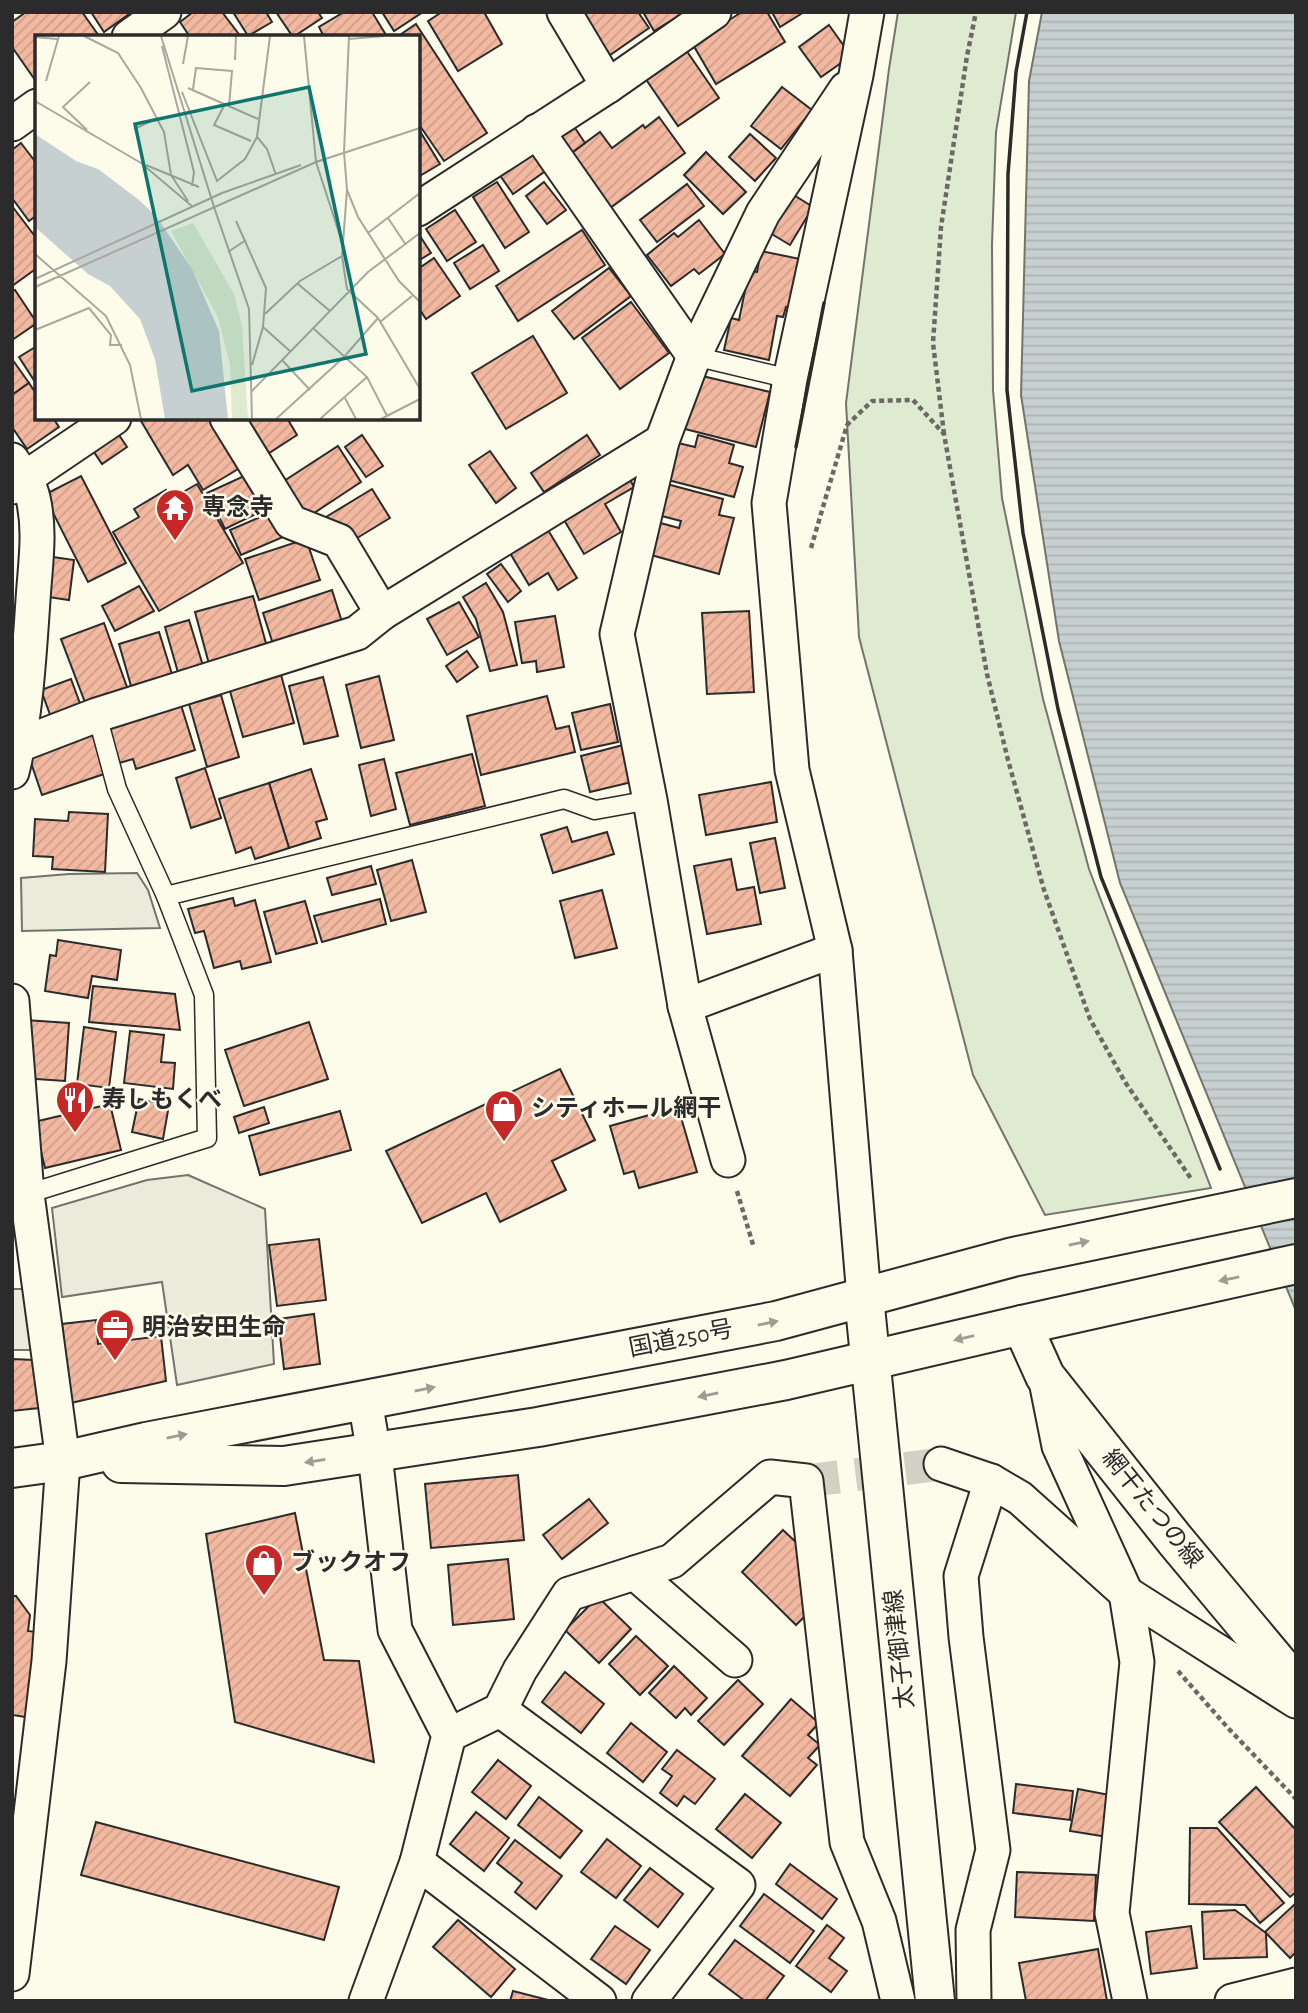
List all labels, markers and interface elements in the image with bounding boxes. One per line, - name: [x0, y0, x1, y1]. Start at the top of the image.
- inset map: [35, 35, 420, 420]
- temple icon: 専念寺: [154, 487, 196, 542]
- place label: 専念寺: [202, 494, 274, 520]
- restaurant icon: 寿しもくべ: [54, 1079, 96, 1134]
- place label: 寿しもくべ: [102, 1086, 222, 1112]
- shop icon: シティホール網干: [483, 1088, 525, 1143]
- place label: シティホール網干: [531, 1095, 722, 1121]
- one-way arrow: [1068, 1237, 1090, 1248]
- one-way arrow: [1218, 1274, 1240, 1285]
- office icon: 明治安田生命: [94, 1307, 136, 1362]
- place label: 明治安田生命: [142, 1314, 286, 1340]
- street label: 国道250号: [626, 1315, 735, 1361]
- one-way arrow: [757, 1317, 779, 1328]
- one-way arrow: [953, 1333, 975, 1344]
- one-way arrow: [414, 1383, 436, 1394]
- one-way arrow: [697, 1389, 719, 1400]
- one-way arrow: [166, 1430, 188, 1441]
- street label: 網干たつの線: [1097, 1444, 1208, 1573]
- one-way arrow: [304, 1456, 326, 1467]
- shop icon: ブックオフ: [243, 1542, 285, 1597]
- place label: ブックオフ: [291, 1549, 411, 1575]
- street label: 太子御津線: [880, 1588, 918, 1710]

